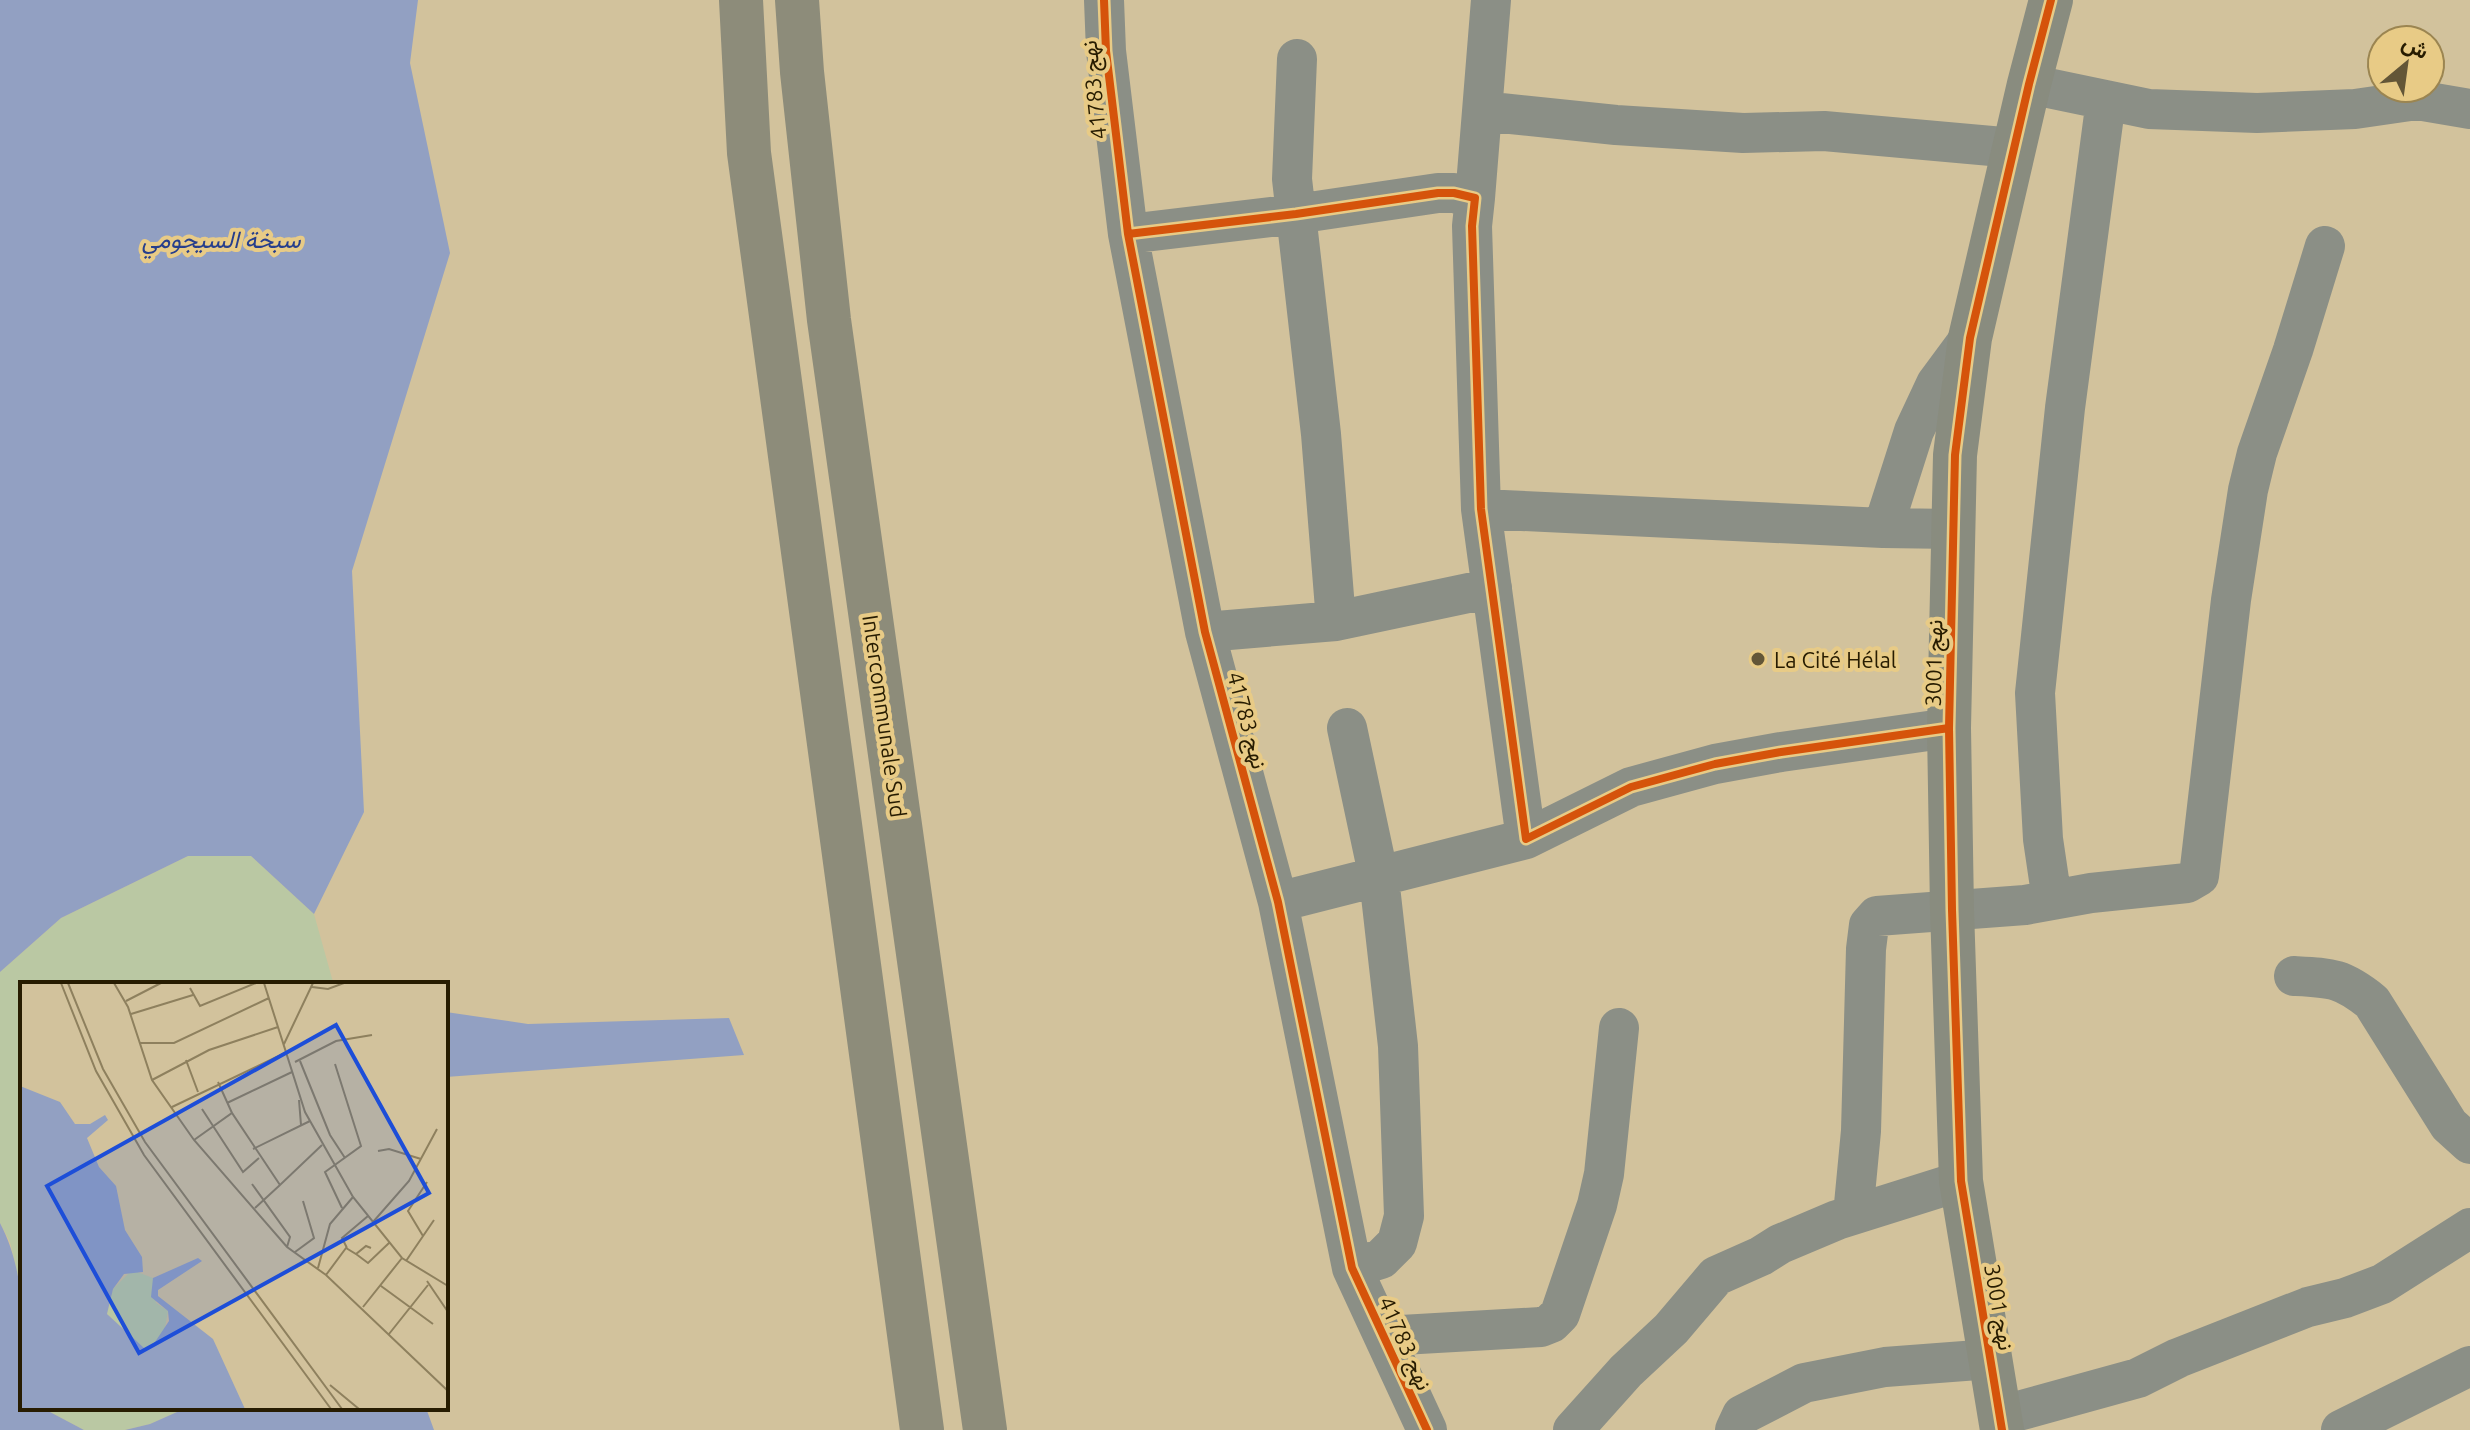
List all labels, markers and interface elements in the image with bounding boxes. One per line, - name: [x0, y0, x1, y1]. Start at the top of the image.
- north arrow: [2366, 24, 2446, 104]
- text: ش: [2397, 29, 2434, 65]
- street label: نهج 41783: [1075, 39, 1114, 141]
- water label: سبخة السيجومي: [142, 226, 302, 259]
- street label: Intercommunale Sud: [858, 613, 912, 819]
- street label: نهج 3001: [1920, 619, 1949, 707]
- place label: La Cité Hélal: [1774, 647, 1897, 672]
- marker: La Cité Hélal: [1749, 650, 1767, 668]
- street label: نهج 41783: [1220, 669, 1273, 772]
- inset map: [20, 982, 448, 1410]
- street label: نهج 3001: [1977, 1262, 2020, 1353]
- street label: نهج 41783: [1372, 1292, 1438, 1395]

